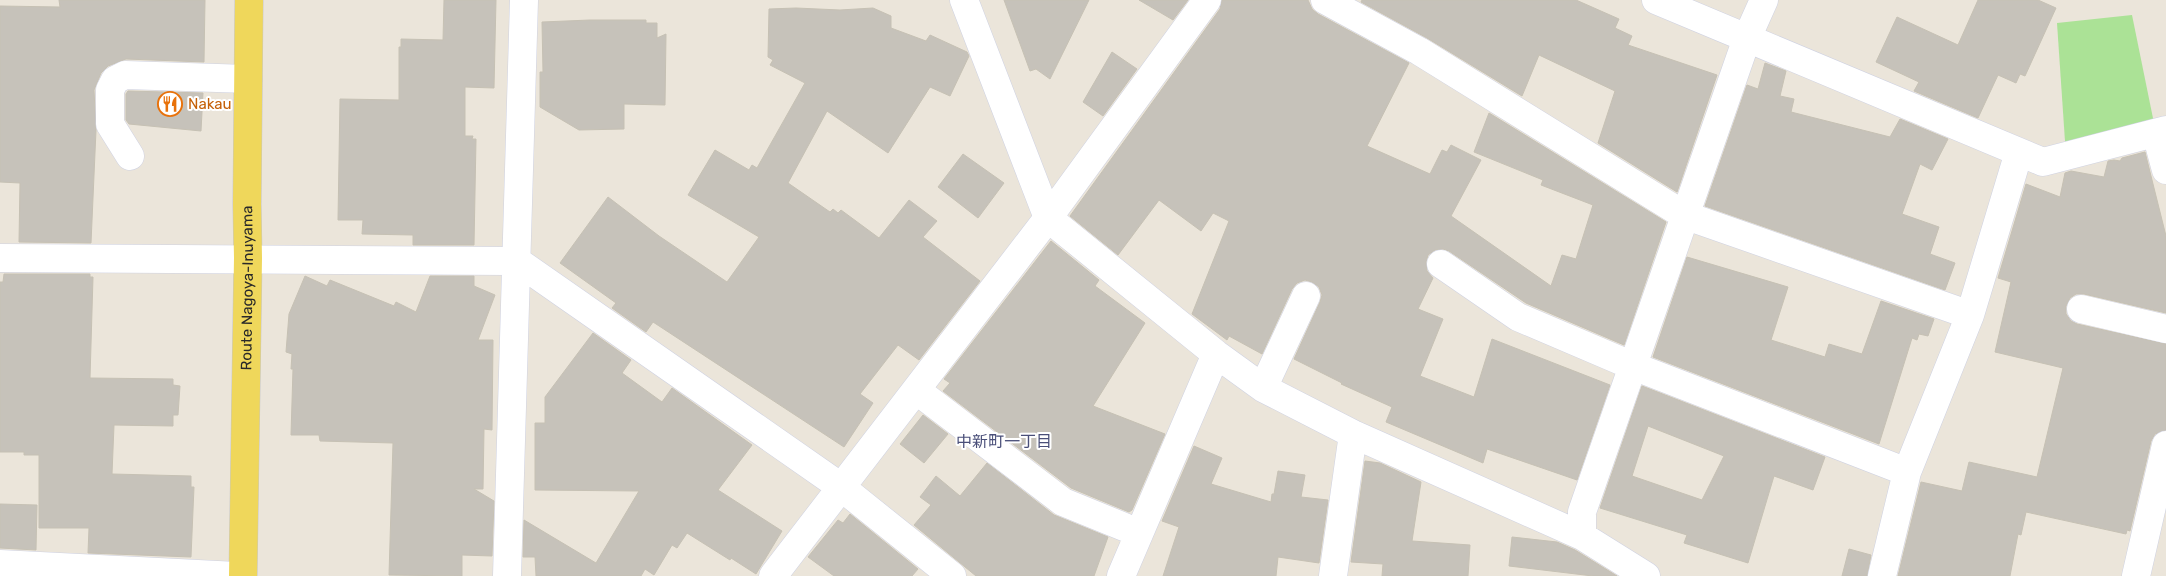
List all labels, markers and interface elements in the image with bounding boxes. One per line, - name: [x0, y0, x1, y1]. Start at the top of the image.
- restaurant icon: Nakau: [157, 91, 183, 117]
- place label: Nakau: [188, 95, 232, 113]
- street label: Route Nagoya-Inuyama: [237, 205, 257, 371]
- district label: 中新町一丁目: [956, 432, 1052, 451]

